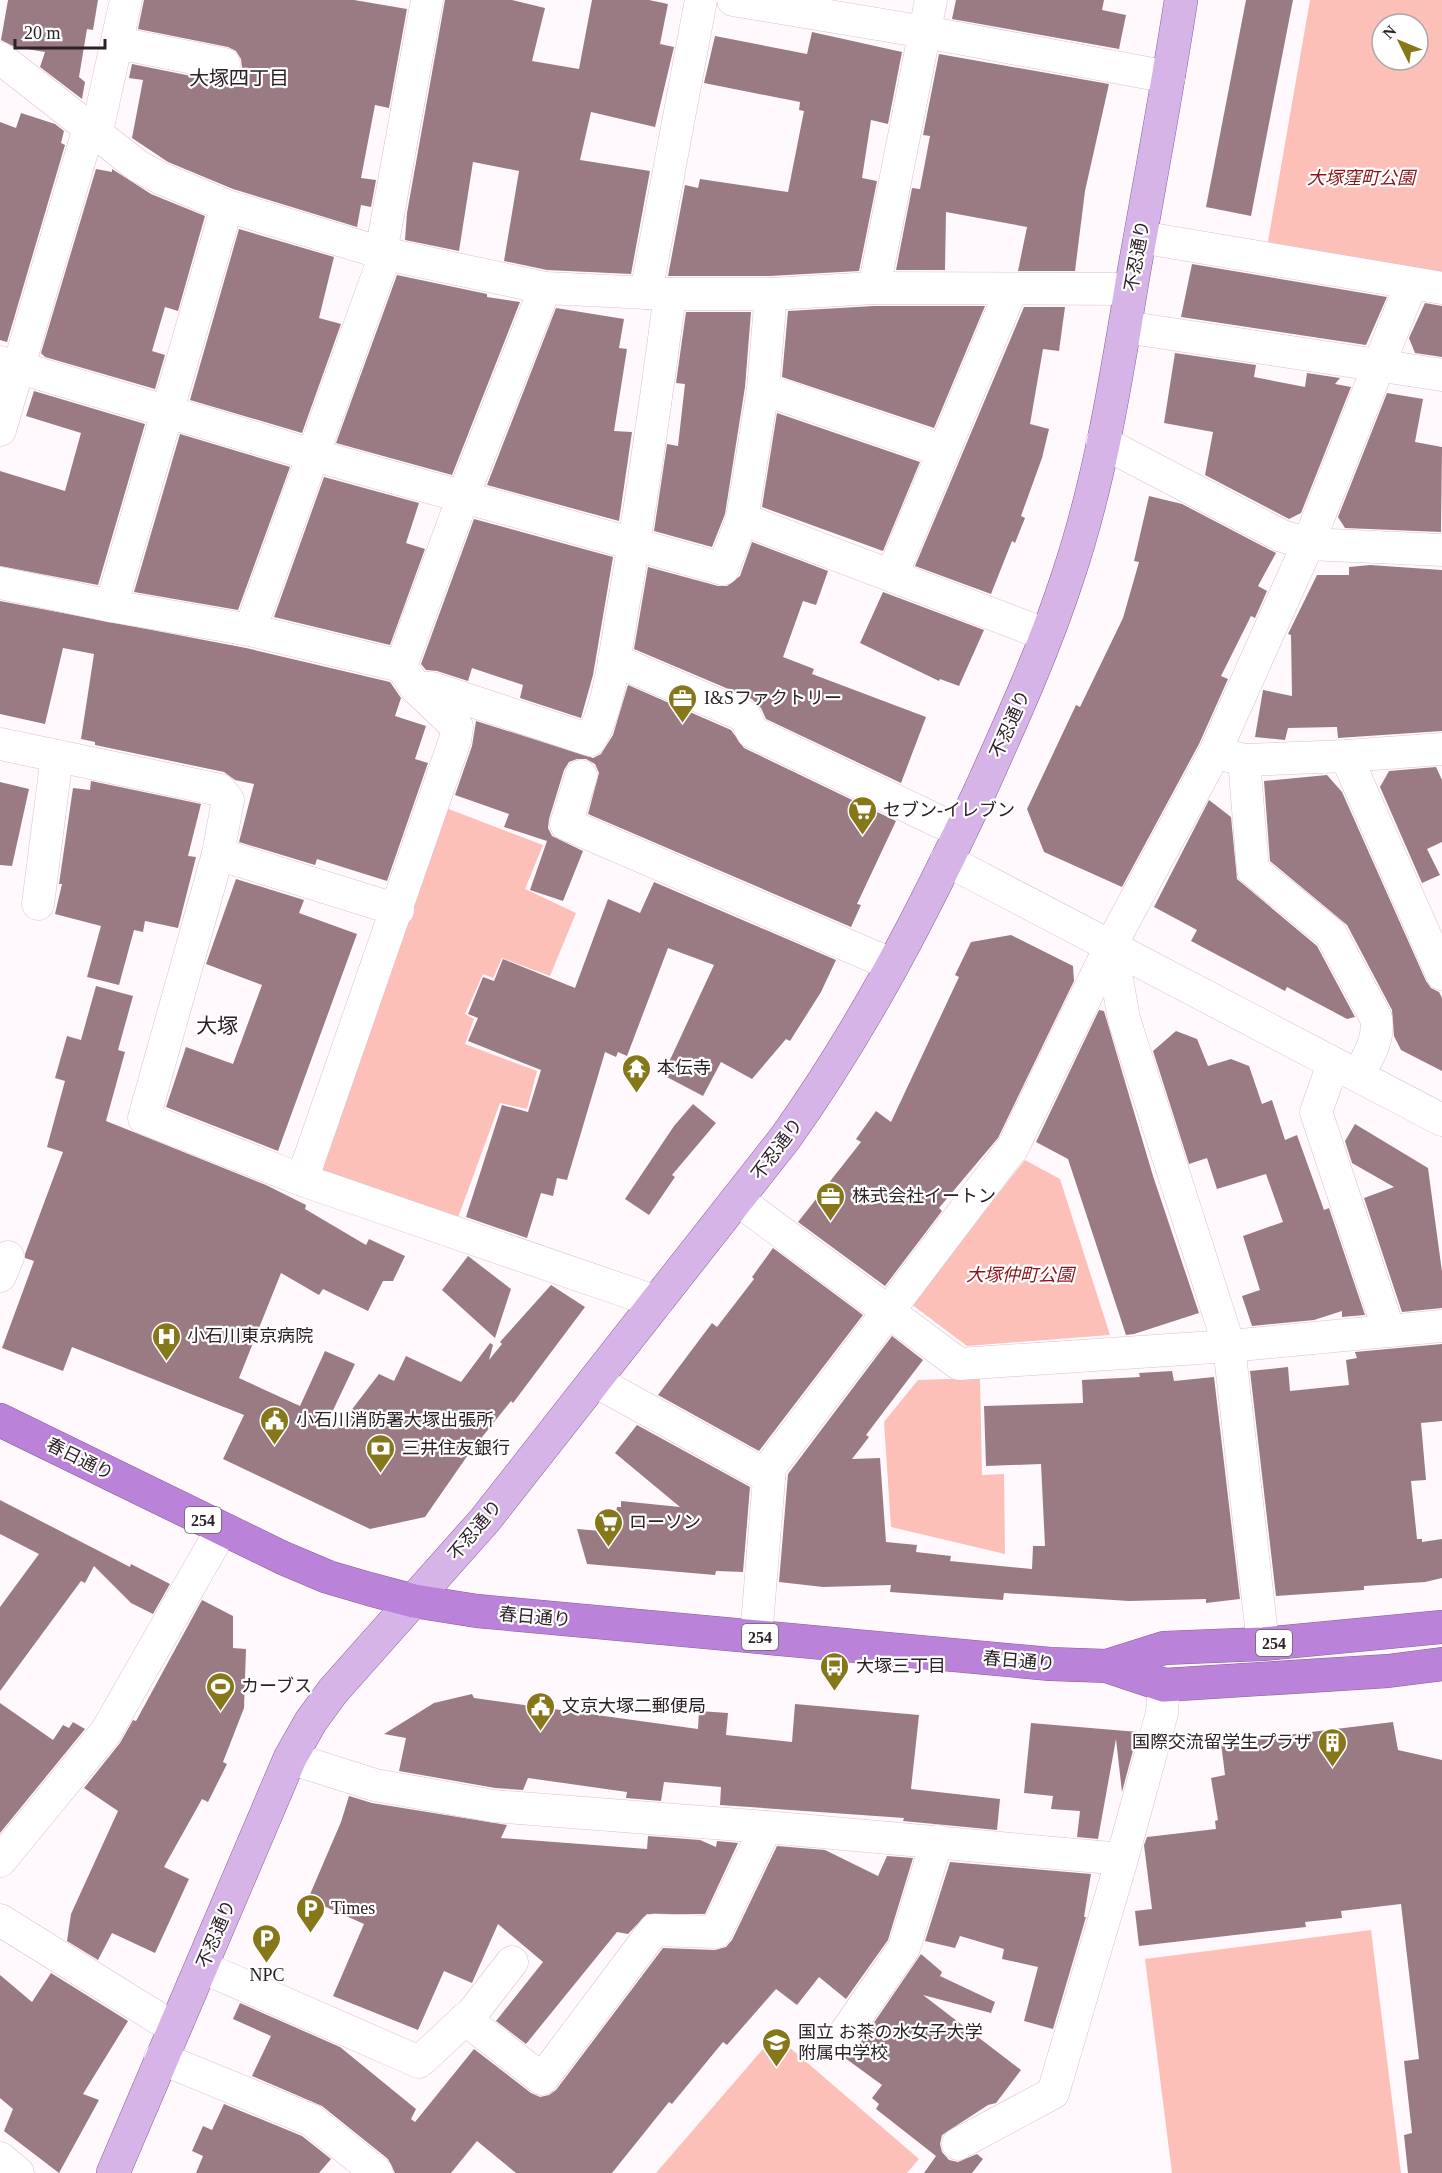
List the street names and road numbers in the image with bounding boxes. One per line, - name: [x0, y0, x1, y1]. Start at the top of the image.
- street label: 不忍通り: [1121, 219, 1153, 293]
- street label: 不忍通り: [986, 687, 1034, 761]
- street label: 不忍通り: [747, 1114, 807, 1184]
- street label: 春日通り: [43, 1434, 117, 1484]
- street label: 不忍通り: [444, 1496, 506, 1564]
- road number: 254: [185, 1507, 221, 1533]
- street label: 春日通り: [498, 1604, 572, 1630]
- road number: 254: [742, 1624, 778, 1650]
- road number: 254: [1256, 1630, 1292, 1656]
- street label: 春日通り: [982, 1648, 1056, 1674]
- street label: 不忍通り: [193, 1897, 239, 1971]

